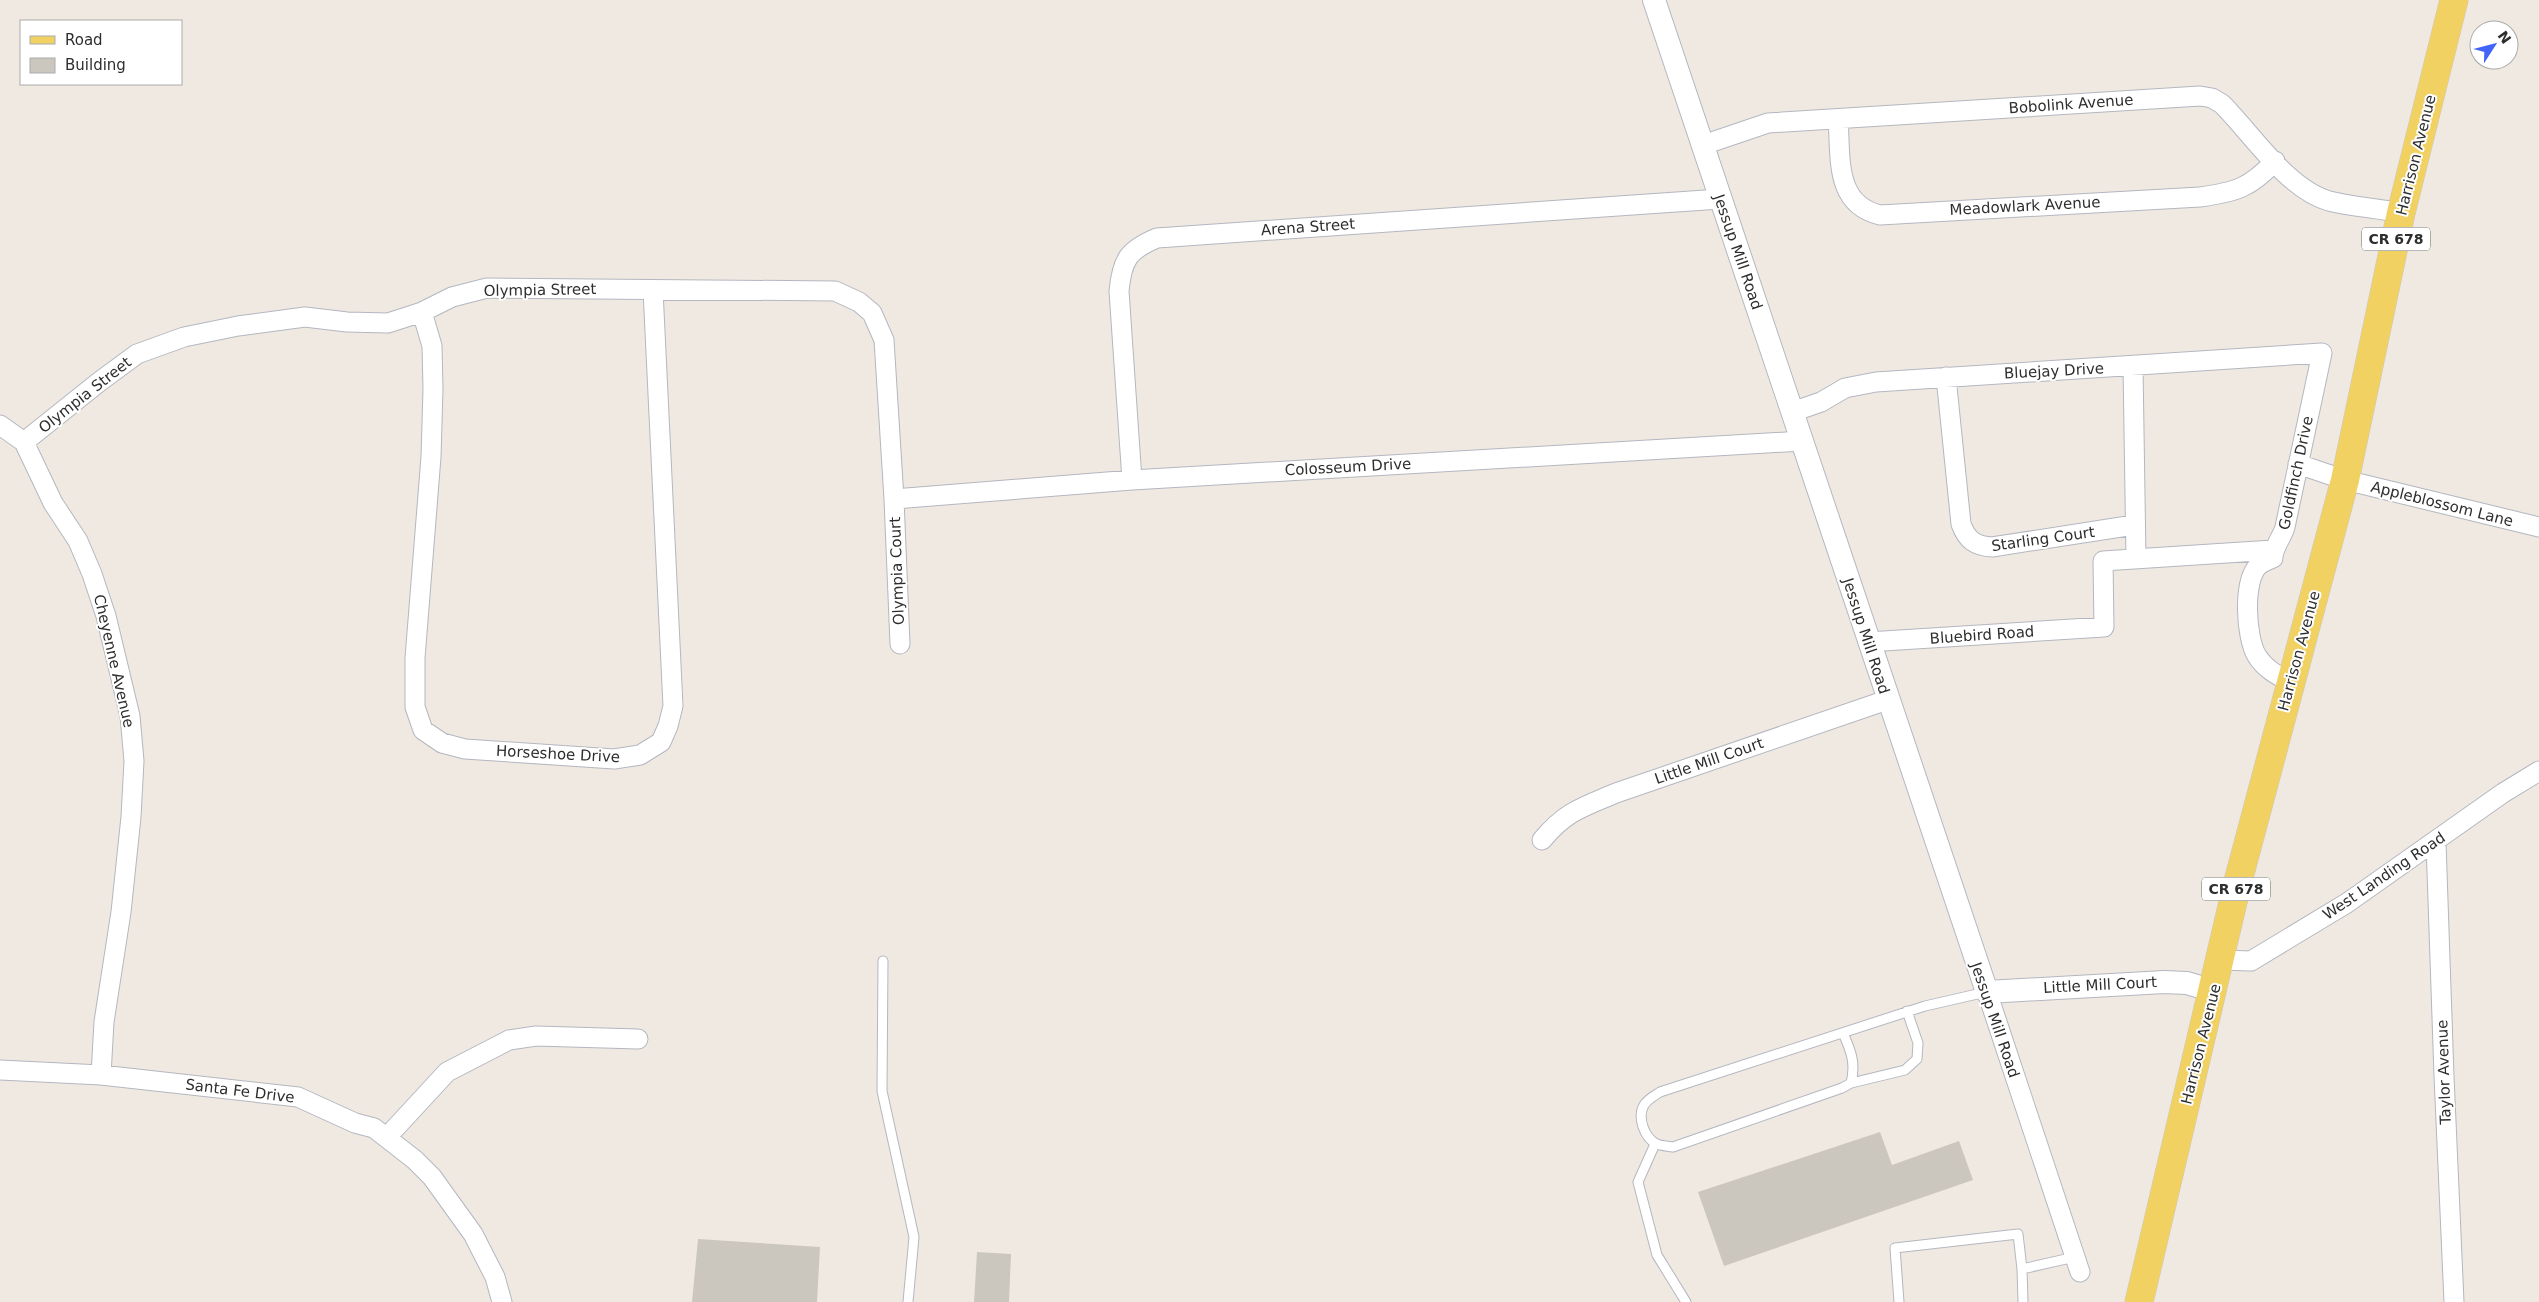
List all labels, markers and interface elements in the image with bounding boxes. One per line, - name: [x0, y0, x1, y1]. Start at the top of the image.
- legend: [20, 20, 182, 85]
- north arrow: [2469, 20, 2519, 70]
- text: N: [2495, 28, 2514, 47]
- text: Road: [65, 31, 103, 49]
- text: Building: [65, 56, 126, 74]
- street label: Bobolink Avenue: [2008, 91, 2134, 117]
- street label: Harrison Avenue: [2392, 93, 2440, 217]
- street label: Jessup Mill Road: [1709, 191, 1766, 312]
- street label: Meadowlark Avenue: [1949, 193, 2101, 219]
- street label: Arena Street: [1260, 215, 1356, 239]
- road number: CR 678: [2362, 228, 2430, 250]
- street label: Olympia Street: [483, 280, 597, 300]
- street label: Olympia Street: [35, 353, 135, 437]
- street label: Bluejay Drive: [2003, 359, 2105, 383]
- street label: Goldfinch Drive: [2275, 414, 2317, 532]
- street label: Colosseum Drive: [1284, 455, 1412, 479]
- street label: Appleblossom Lane: [2369, 478, 2515, 530]
- street label: Olympia Court: [886, 516, 908, 625]
- street label: Starling Court: [1990, 523, 2096, 555]
- street label: Jessup Mill Road: [1838, 575, 1893, 696]
- street label: Harrison Avenue: [2274, 589, 2324, 713]
- street label: Cheyenne Avenue: [90, 593, 138, 729]
- street label: Bluebird Road: [1929, 622, 2035, 648]
- street label: Little Mill Court: [1652, 734, 1766, 788]
- street label: Horseshoe Drive: [496, 742, 620, 766]
- street label: West Landing Road: [2319, 828, 2449, 924]
- road number: CR 678: [2202, 878, 2270, 901]
- street label: Jessup Mill Road: [1966, 959, 2023, 1080]
- street label: Little Mill Court: [2043, 973, 2157, 997]
- street label: Harrison Avenue: [2177, 982, 2225, 1106]
- street label: Taylor Avenue: [2433, 1019, 2455, 1126]
- street label: Santa Fe Drive: [184, 1075, 296, 1107]

